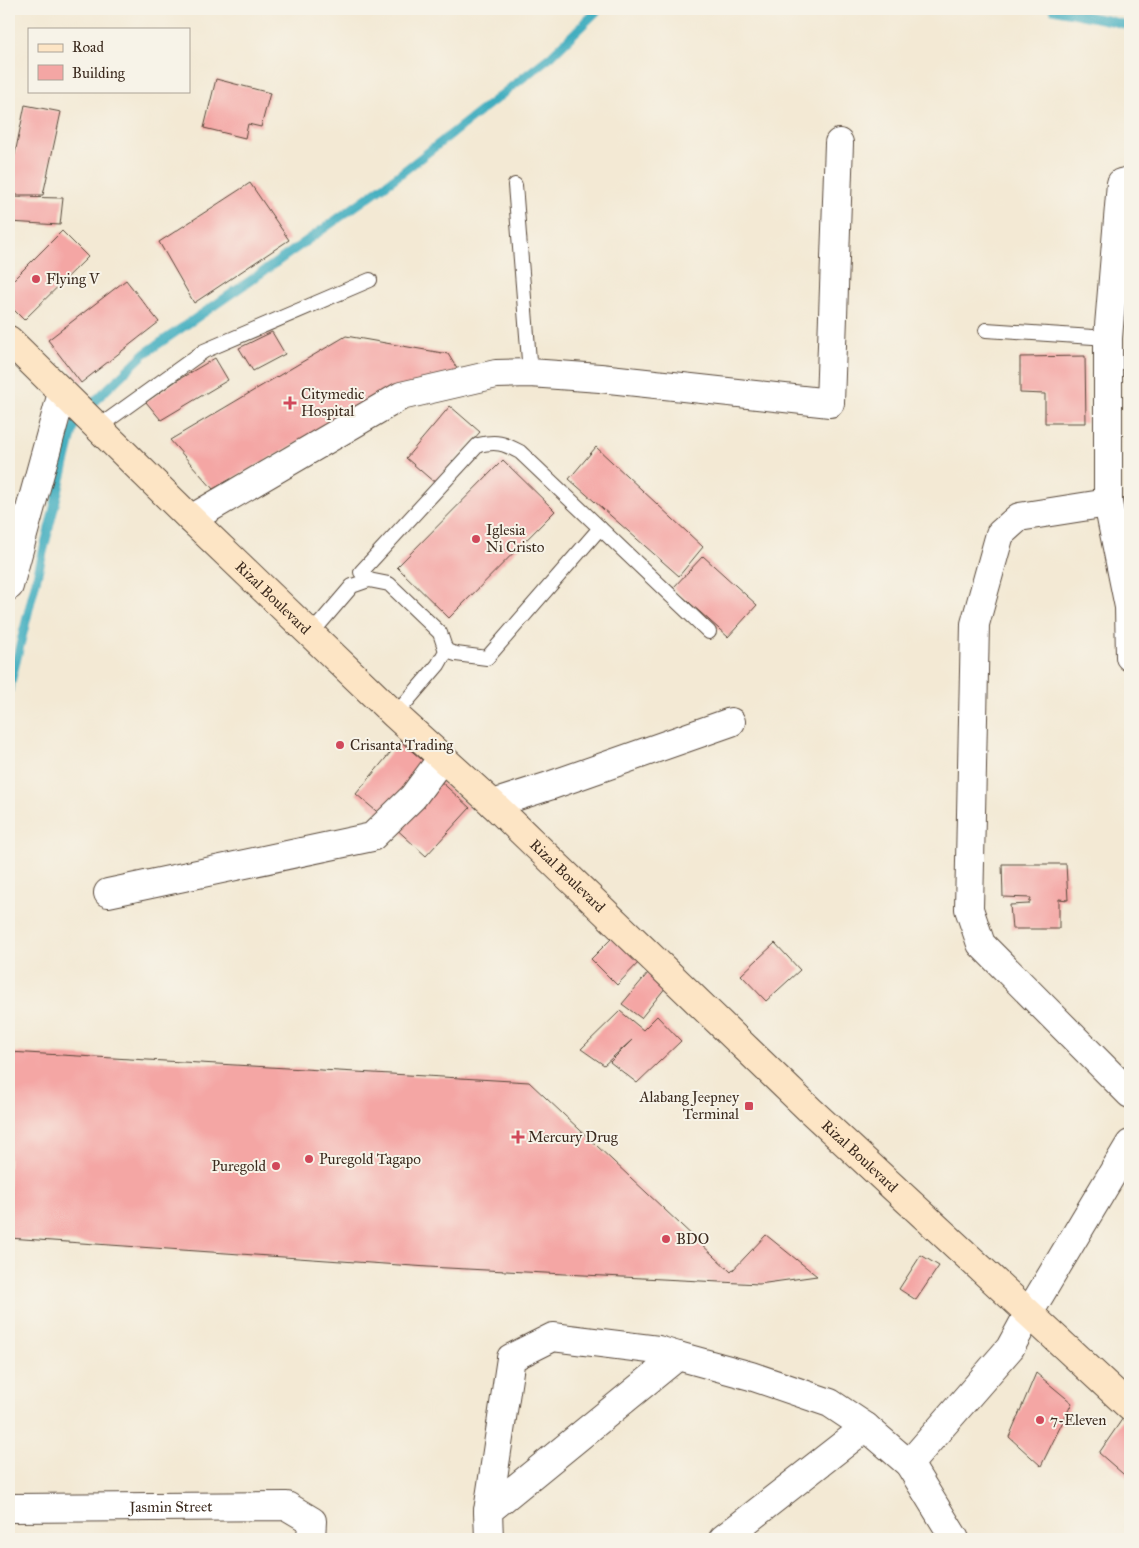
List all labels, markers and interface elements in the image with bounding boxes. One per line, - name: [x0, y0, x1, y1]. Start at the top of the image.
- legend: [28, 28, 190, 92]
- text: Road: [72, 38, 104, 56]
- text: Building: [72, 64, 126, 82]
- place label: Flying V: [46, 270, 100, 288]
- marker: Flying V: [30, 273, 42, 285]
- place label: Citymedic Hospital: [301, 385, 364, 420]
- marker: Citymedic Hospital: [283, 396, 297, 410]
- place label: Iglesia Ni Cristo: [486, 521, 545, 556]
- marker: Iglesia Ni Cristo: [470, 533, 482, 545]
- street label: Rizal Boulevard: [232, 557, 315, 638]
- place label: Crisanta Trading: [350, 736, 454, 754]
- marker: Crisanta Trading: [334, 739, 346, 751]
- street label: Rizal Boulevard: [526, 835, 609, 917]
- place label: Alabang Jeepney Terminal: [638, 1088, 740, 1123]
- marker: Alabang Jeepney Terminal: [743, 1100, 755, 1112]
- street label: Rizal Boulevard: [818, 1116, 902, 1196]
- place label: Mercury Drug: [528, 1128, 619, 1146]
- marker: Mercury Drug: [512, 1131, 524, 1143]
- place label: Puregold Tagapo: [319, 1150, 421, 1168]
- marker: Puregold Tagapo: [303, 1153, 315, 1165]
- place label: Puregold: [212, 1157, 266, 1175]
- marker: Puregold: [270, 1160, 282, 1172]
- place label: BDO: [676, 1230, 709, 1248]
- marker: BDO: [660, 1233, 672, 1245]
- place label: 7-Eleven: [1050, 1411, 1106, 1429]
- marker: 7-Eleven: [1034, 1414, 1046, 1426]
- street label: Jasmin Street: [127, 1498, 213, 1517]

